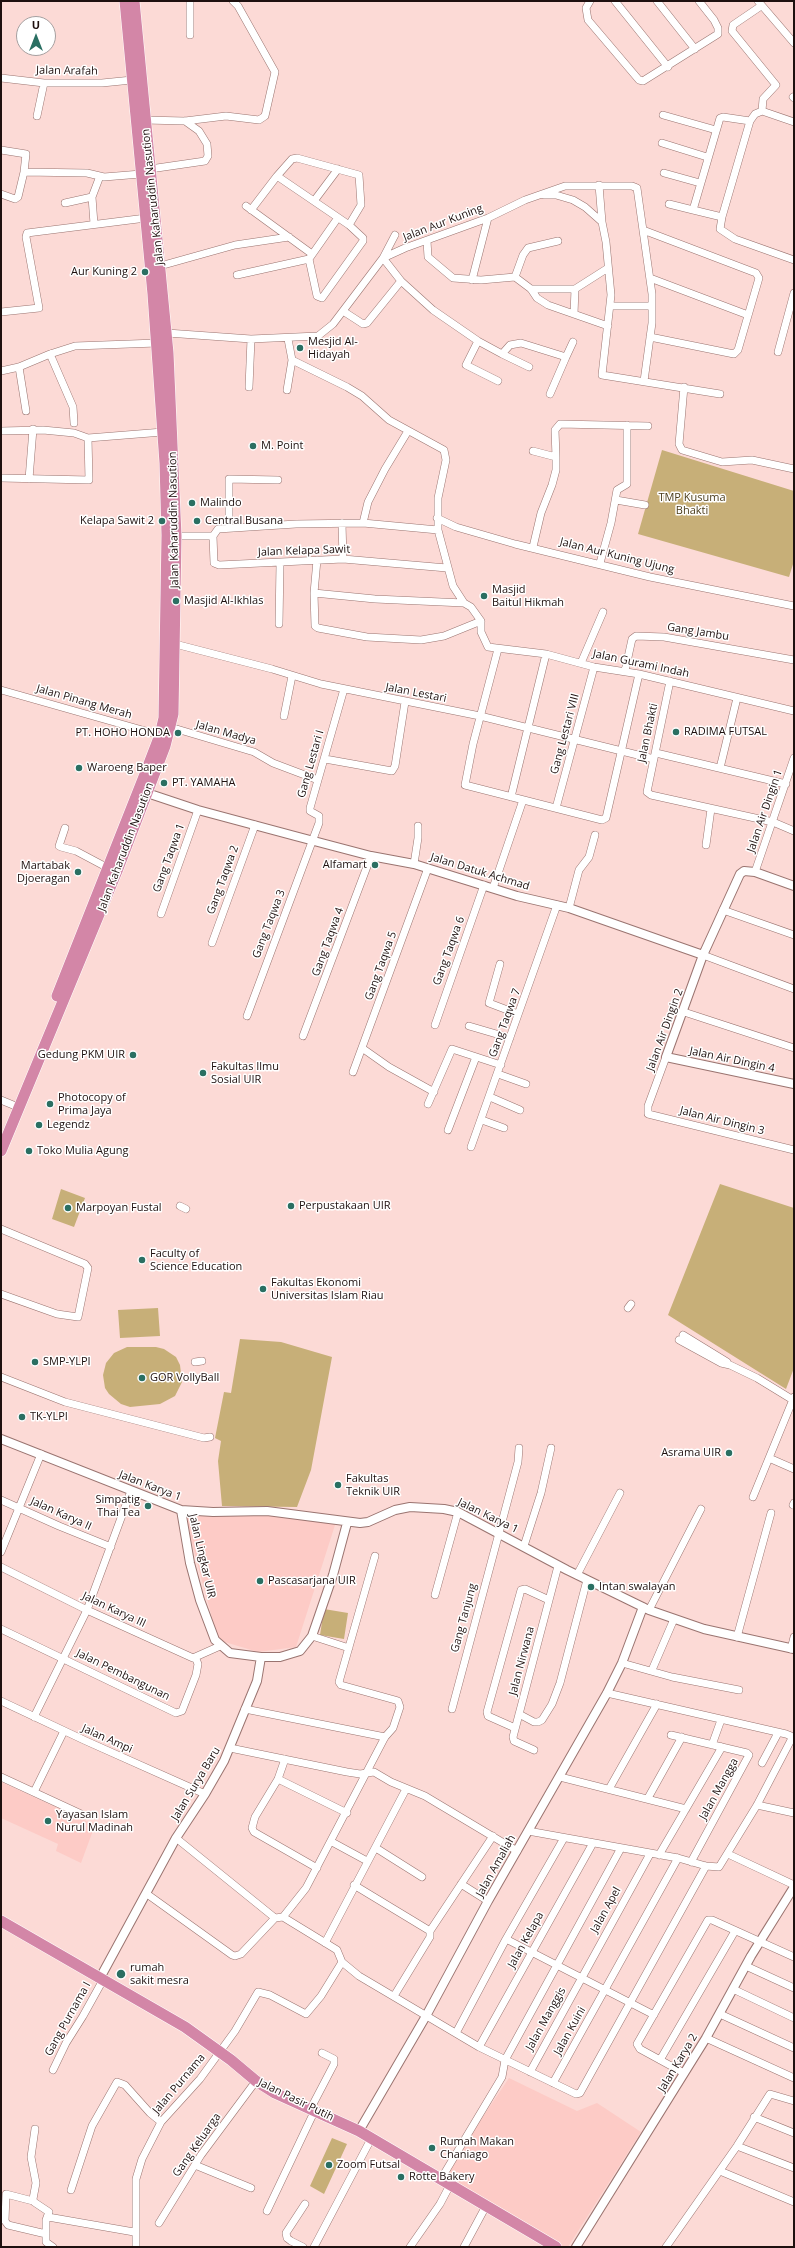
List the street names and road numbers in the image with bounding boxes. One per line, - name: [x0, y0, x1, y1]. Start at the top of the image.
- street label: Jalan Arafah: [36, 64, 98, 78]
- street label: Jalan Kaharuddin Nasution: [139, 128, 167, 266]
- street label: Jalan Aur Kuning: [401, 202, 485, 244]
- street label: Jalan Kaharuddin Nasution: [166, 451, 182, 589]
- street label: Jalan Aur Kuning Ujung: [558, 535, 676, 577]
- street label: Jalan Kelapa Sawit: [258, 543, 350, 559]
- street label: Gang Jambu: [666, 621, 730, 643]
- street label: Jalan Gurami Indah: [592, 647, 690, 681]
- street label: Jalan Lestari: [384, 681, 448, 705]
- street label: Jalan Pinang Merah: [35, 682, 133, 722]
- street label: Gang Lestari VIII: [548, 692, 582, 776]
- street label: Jalan Bhakti: [635, 702, 661, 764]
- street label: Jalan Madya: [194, 718, 258, 748]
- street label: Gang Lestari I: [295, 728, 327, 800]
- street label: Jalan Air Dingin 1: [745, 768, 785, 854]
- street label: Jalan Kaharuddin Nasution: [95, 781, 157, 913]
- street label: Gang Taqwa 1: [150, 822, 188, 894]
- street label: Gang Taqwa 2: [204, 844, 242, 916]
- street label: Jalan Datuk Achmad: [429, 851, 531, 893]
- street label: Gang Taqwa 3: [250, 888, 288, 960]
- street label: Gang Taqwa 4: [309, 906, 347, 978]
- street label: Gang Taqwa 6: [430, 915, 468, 987]
- street label: Gang Taqwa 5: [362, 930, 400, 1002]
- street label: Gang Taqwa 7: [486, 987, 524, 1059]
- street label: Jalan Air Dingin 2: [644, 987, 686, 1073]
- street label: Jalan Air Dingin 4: [688, 1045, 776, 1075]
- street label: Jalan Air Dingin 3: [678, 1104, 766, 1138]
- street label: Jalan Karya 1: [117, 1468, 183, 1504]
- street label: Jalan Karya II: [28, 1495, 94, 1533]
- street label: Jalan Karya 1: [456, 1496, 520, 1536]
- street label: Jalan Lingkar UIR: [186, 1513, 218, 1599]
- street label: Gang Tanjung: [448, 1582, 480, 1654]
- street label: Jalan Karya III: [80, 1590, 148, 1630]
- street label: Jalan Nirwana: [506, 1625, 538, 1697]
- street label: Jalan Pembangunan: [74, 1647, 172, 1703]
- street label: Jalan Ampi: [80, 1722, 134, 1756]
- street label: Jalan Surya Baru: [169, 1745, 223, 1823]
- street label: Jalan Mangga: [697, 1756, 741, 1822]
- street label: Jalan Amaliah: [473, 1833, 519, 1899]
- street label: Jalan Apel: [588, 1885, 624, 1935]
- street label: Jalan Kelapa: [505, 1910, 547, 1970]
- street label: Gang Purnama I: [42, 1980, 94, 2058]
- street label: Jalan Manggis: [523, 1985, 569, 2053]
- street label: Jalan Kuini: [551, 2004, 589, 2058]
- street label: Jalan Karya 2: [655, 2031, 701, 2095]
- street label: Jalan Purnama: [150, 2051, 208, 2117]
- street label: Jalan Pasir Putih: [256, 2076, 336, 2124]
- street label: Gang Keluarga: [170, 2111, 224, 2179]

